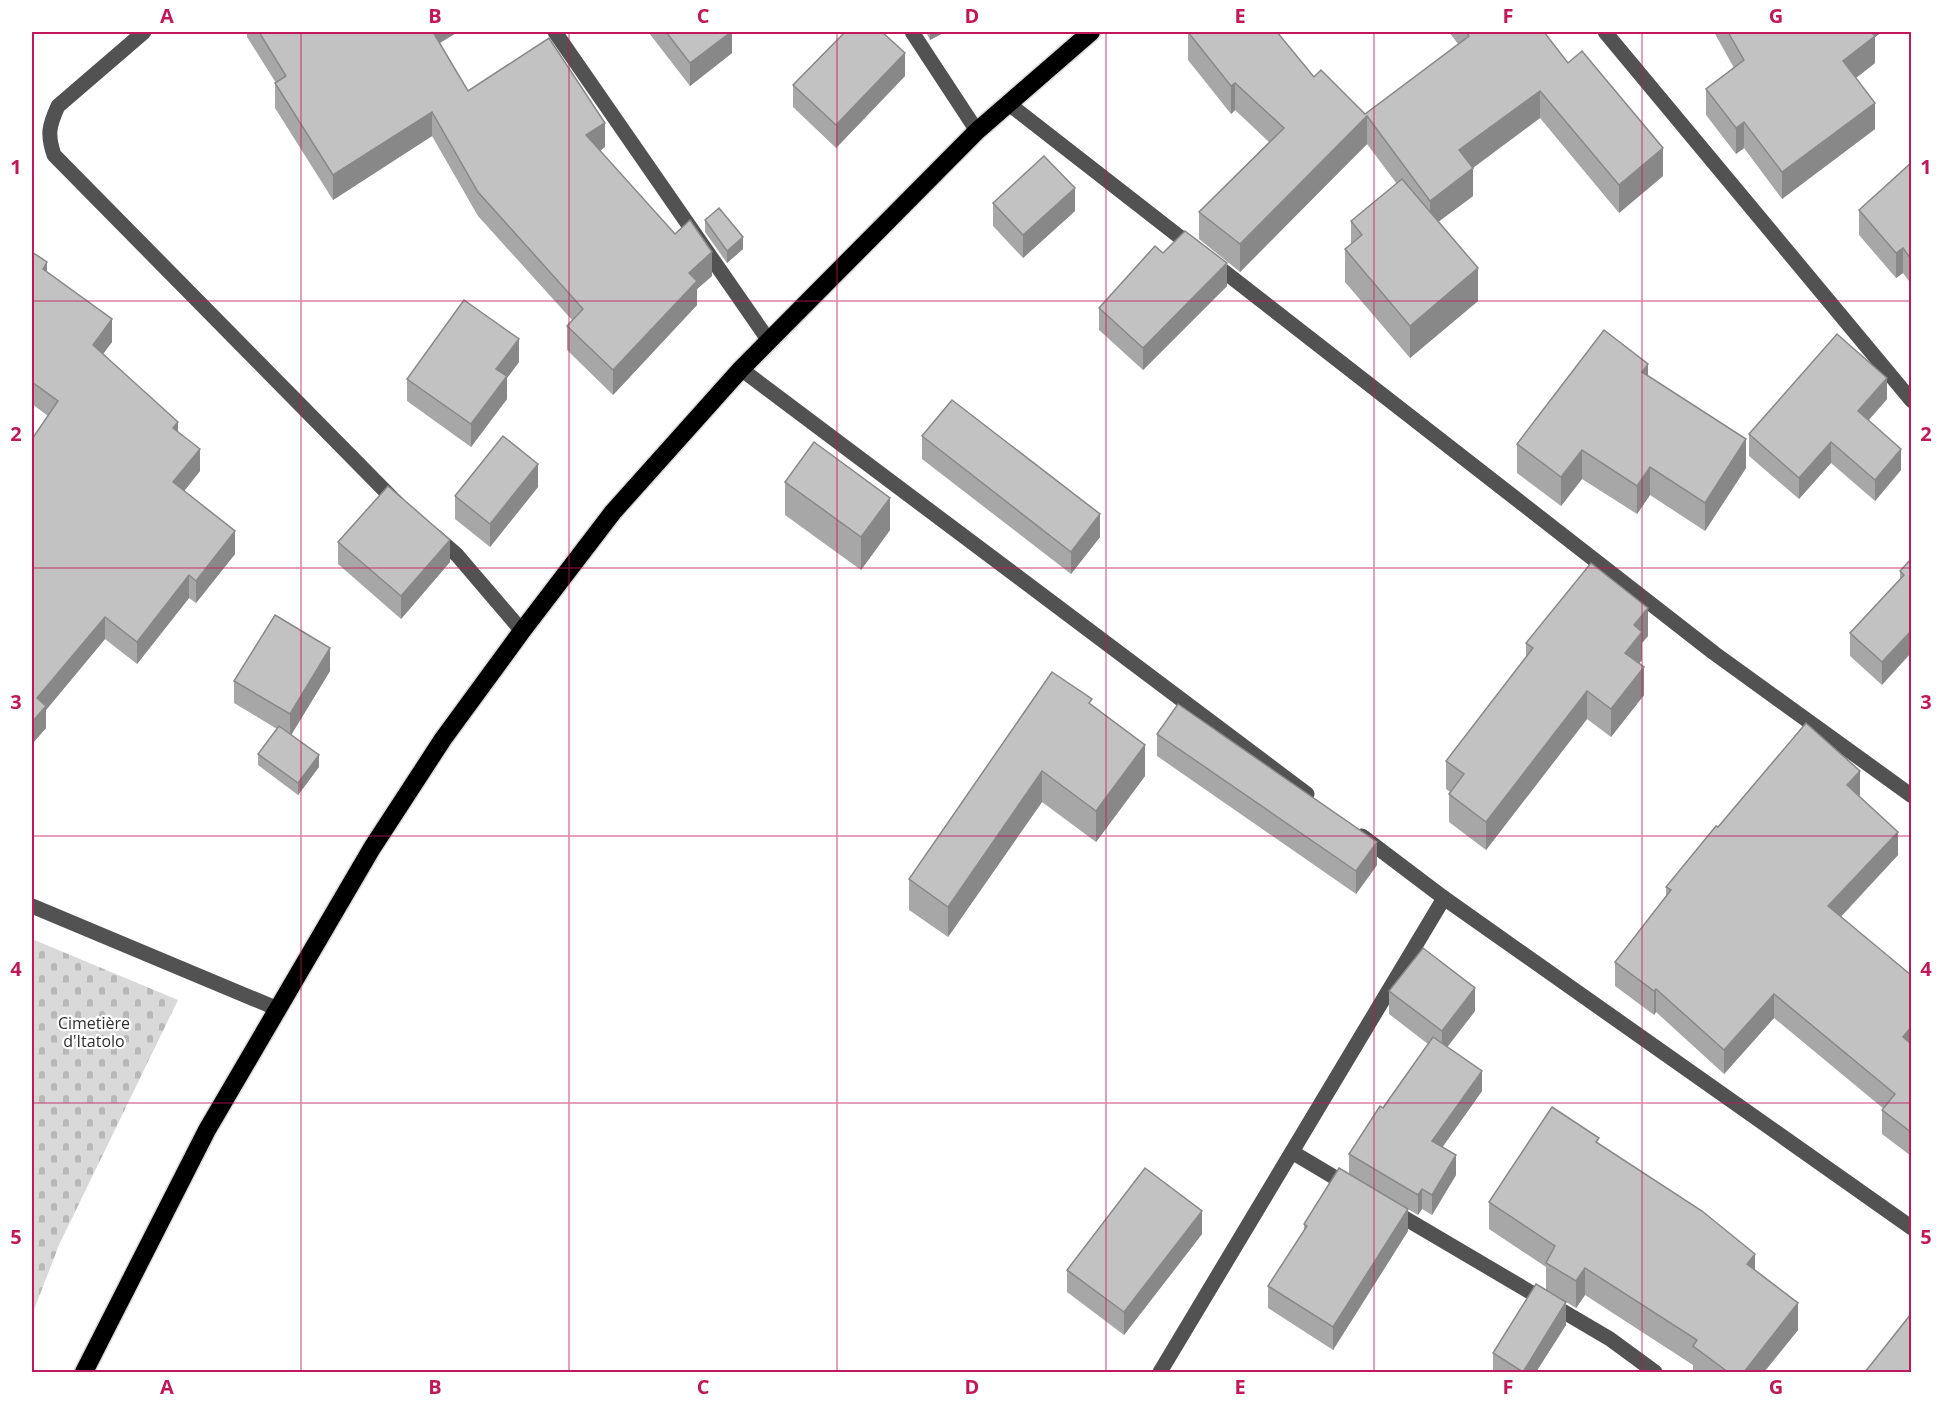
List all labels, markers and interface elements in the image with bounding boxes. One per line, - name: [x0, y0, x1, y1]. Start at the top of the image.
- text: A: [160, 2, 174, 29]
- text: B: [428, 2, 442, 29]
- text: C: [697, 2, 710, 29]
- text: D: [965, 2, 979, 29]
- text: E: [1234, 2, 1246, 29]
- text: F: [1503, 2, 1513, 29]
- text: G: [1769, 2, 1783, 29]
- text: 1: [10, 153, 22, 180]
- text: 1: [1920, 153, 1932, 180]
- text: 2: [10, 420, 22, 447]
- text: 2: [1920, 420, 1932, 447]
- text: 3: [10, 688, 22, 715]
- text: 3: [1920, 688, 1932, 715]
- text: 4: [10, 955, 22, 982]
- text: 4: [1920, 955, 1932, 982]
- park label: Cimetière d'Itatolo: [58, 1012, 130, 1052]
- text: 5: [10, 1223, 22, 1250]
- text: 5: [1920, 1223, 1932, 1250]
- text: A: [160, 1373, 174, 1400]
- text: B: [428, 1373, 442, 1400]
- text: C: [697, 1373, 710, 1400]
- text: D: [965, 1373, 979, 1400]
- text: E: [1234, 1373, 1246, 1400]
- text: F: [1503, 1373, 1513, 1400]
- text: G: [1769, 1373, 1783, 1400]

